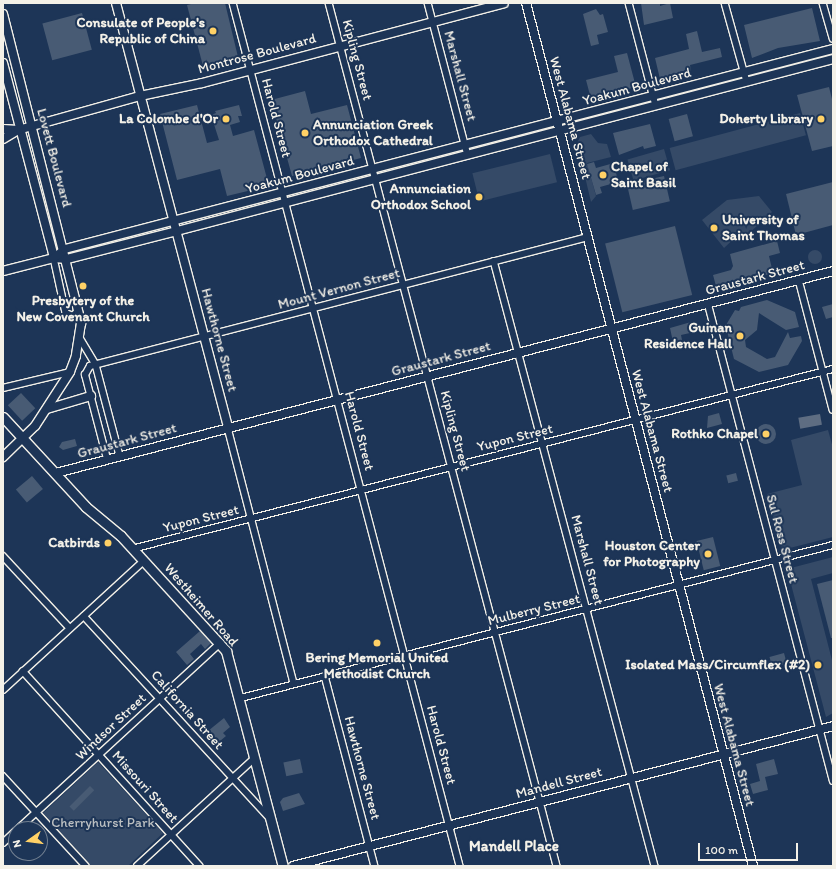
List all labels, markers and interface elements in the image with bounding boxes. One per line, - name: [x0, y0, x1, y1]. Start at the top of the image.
- place label: Consulate of People's Republic of China: [77, 15, 205, 48]
- street label: Kipling Street: [338, 18, 376, 102]
- marker: Consulate of People's Republic of China: [208, 26, 218, 36]
- street label: Marshall Street: [440, 29, 480, 123]
- street label: Montrose Boulevard: [196, 30, 318, 78]
- street label: West Alabama Street: [546, 55, 594, 181]
- street label: Yoakum Boulevard: [581, 64, 693, 110]
- street label: Harold Street: [257, 77, 295, 159]
- street label: Lovett Boulevard: [33, 107, 75, 209]
- place label: La Colombe d'Or: [119, 111, 218, 127]
- place label: Doherty Library: [720, 111, 813, 127]
- marker: La Colombe d'Or: [221, 114, 231, 124]
- marker: Doherty Library: [816, 114, 826, 124]
- place label: Annunciation Greek Orthodox Cathedral: [313, 117, 433, 150]
- marker: Annunciation Greek Orthodox Cathedral: [300, 128, 310, 138]
- street label: Yoakum Boulevard: [244, 152, 356, 198]
- place label: Chapel of Saint Basil: [611, 159, 676, 192]
- marker: Chapel of Saint Basil: [598, 170, 608, 180]
- place label: Annunciation Orthodox School: [371, 181, 471, 214]
- marker: Annunciation Orthodox School: [474, 192, 484, 202]
- place label: University of Saint Thomas: [722, 212, 804, 244]
- marker: University of Saint Thomas: [709, 223, 719, 233]
- street label: Graustark Street: [704, 257, 806, 299]
- street label: Mount Vernon Street: [277, 265, 401, 313]
- marker: Presbytery of the New Covenant Church: [78, 281, 88, 291]
- street label: Hawthorne Street: [197, 287, 241, 393]
- place label: Presbytery of the New Covenant Church: [17, 293, 149, 326]
- place label: Guinan Residence Hall: [644, 320, 732, 352]
- marker: Guinan Residence Hall: [735, 331, 745, 341]
- street label: Graustark Street: [390, 338, 492, 380]
- street label: West Alabama Street: [628, 368, 676, 494]
- street label: Kipling Street: [436, 389, 474, 473]
- street label: Harold Street: [340, 390, 378, 472]
- street label: Graustark Street: [76, 420, 178, 462]
- street label: Yupon Street: [475, 420, 555, 456]
- place label: Rothko Chapel: [671, 426, 758, 442]
- marker: Rothko Chapel: [761, 429, 771, 439]
- street label: Sul Ross Street: [762, 493, 802, 585]
- street label: Yupon Street: [161, 501, 241, 537]
- street label: Marshall Street: [567, 513, 607, 607]
- place label: Catbirds: [48, 535, 100, 551]
- marker: Catbirds: [103, 538, 113, 548]
- place label: Houston Center for Photography: [603, 538, 700, 570]
- marker: Houston Center for Photography: [703, 549, 713, 559]
- street label: Westheimer Road: [160, 560, 242, 650]
- street label: Mulberry Street: [486, 590, 582, 630]
- marker: Bering Memorial United Methodist Church: [372, 638, 382, 648]
- place label: Bering Memorial United Methodist Church: [306, 650, 448, 682]
- place label: Isolated Mass/Circumflex (#2): [625, 657, 810, 673]
- marker: Isolated Mass/Circumflex (#2): [813, 660, 823, 670]
- street label: California Street: [147, 667, 227, 753]
- street label: West Alabama Street: [710, 682, 758, 808]
- street label: Windsor Street: [72, 690, 150, 764]
- street label: Harold Street: [422, 704, 460, 786]
- street label: Hawthorne Street: [340, 715, 384, 821]
- street label: Missouri Street: [108, 747, 182, 827]
- street label: Mandell Street: [514, 763, 604, 803]
- park label: Cherryhurst Park: [51, 815, 155, 831]
- north arrow: [8, 821, 48, 861]
- scale bar: [700, 835, 800, 861]
- district label: Mandell Place: [469, 838, 559, 856]
- text: N: [10, 839, 24, 849]
- text: 100 m: [705, 843, 738, 857]

